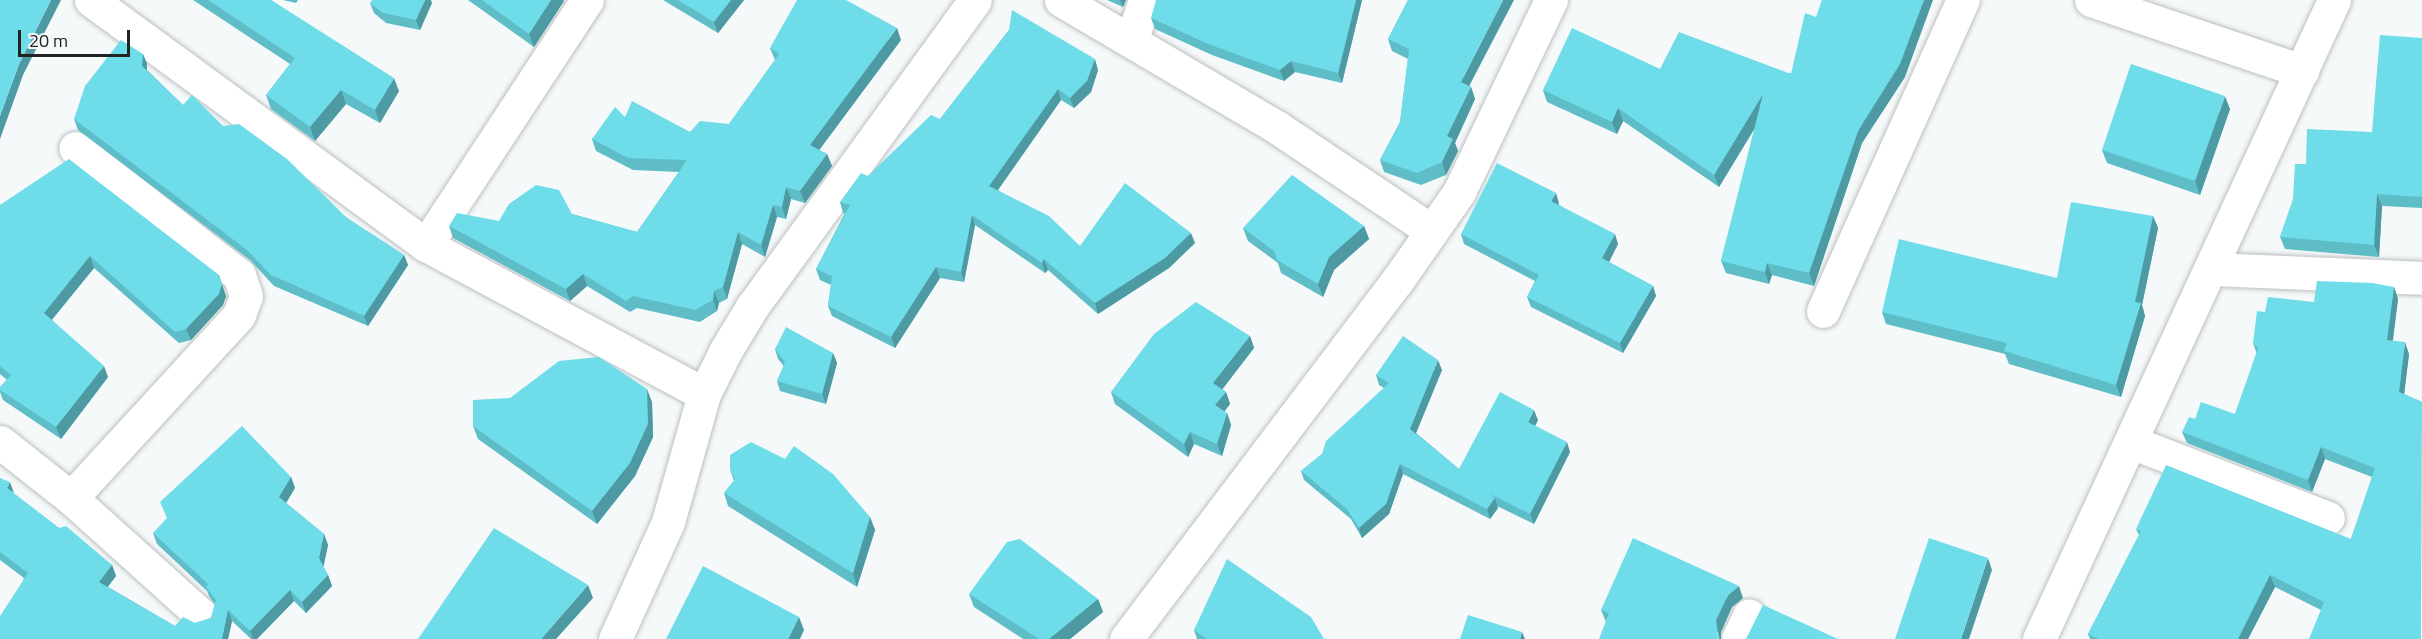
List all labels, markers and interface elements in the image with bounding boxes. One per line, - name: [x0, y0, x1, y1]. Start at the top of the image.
- scale bar: [21, 18, 134, 56]
- text: 20 m: [29, 27, 68, 54]

